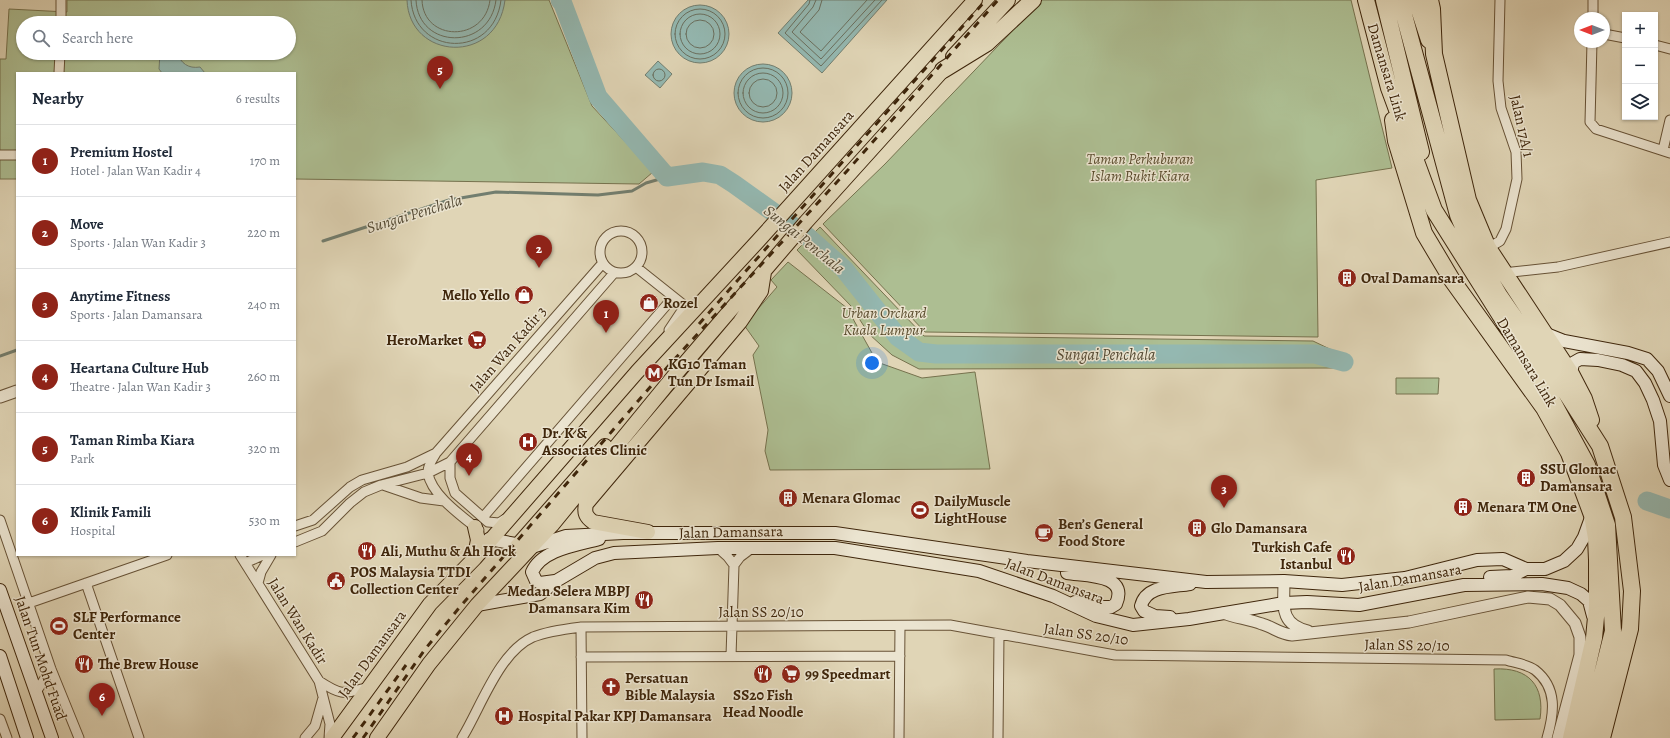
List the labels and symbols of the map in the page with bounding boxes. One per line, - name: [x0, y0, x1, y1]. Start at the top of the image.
- north arrow: [1574, 12, 1610, 48]
- street label: Damansara Link: [1363, 21, 1412, 124]
- pin: 5: [427, 56, 453, 89]
- street label: Jalan 17A/1: [1505, 93, 1539, 159]
- street label: Jalan Damansara: [774, 106, 858, 196]
- park label: Taman Perkuburan Islam Bukit Kiara: [1086, 149, 1194, 186]
- water label: Sungai Penchala: [364, 189, 465, 239]
- water label: Sungai Penchala: [759, 200, 850, 280]
- pin: 2: [526, 235, 552, 268]
- building icon: Oval Damansara: [1336, 267, 1358, 289]
- place label: Oval Damansara: [1361, 268, 1465, 288]
- shop icon: Mello Yello: [513, 284, 535, 306]
- place label: Mello Yello: [442, 285, 510, 305]
- shop icon: Rozel: [638, 292, 660, 314]
- place label: Rozel: [663, 293, 698, 313]
- pin: 1: [593, 300, 619, 333]
- street label: Jalan Wan Kadir 3: [465, 302, 551, 396]
- park label: Urban Orchard Kuala Lumpur: [842, 303, 926, 340]
- street label: Damansara Link: [1492, 313, 1562, 411]
- supermarket icon: HeroMarket: [466, 329, 488, 351]
- place label: HeroMarket: [386, 330, 463, 350]
- water label: Sungai Penchala: [1057, 344, 1156, 366]
- your location: [862, 353, 882, 373]
- place label: KG10 Taman Tun Dr Ismail: [668, 354, 754, 391]
- metro station icon: KG10 Taman Tun Dr Ismail: [643, 362, 665, 384]
- place label: Dr. K & Associates Clinic: [541, 423, 647, 460]
- hospital icon: Dr. K & Associates Clinic: [517, 431, 539, 453]
- pin: 4: [456, 443, 482, 476]
- place label: SSU Glomac Damansara: [1540, 459, 1616, 496]
- building icon: SSU Glomac Damansara: [1515, 467, 1537, 489]
- pin: 3: [1211, 475, 1237, 508]
- building icon: Menara Glomac: [777, 487, 799, 509]
- place label: Menara Glomac: [802, 488, 900, 508]
- place label: DailyMuscle LightHouse: [934, 491, 1011, 528]
- building icon: Menara TM One: [1452, 496, 1474, 518]
- place label: Menara TM One: [1477, 497, 1577, 517]
- sports icon: DailyMuscle LightHouse: [909, 499, 931, 521]
- place label: Ben’s General Food Store: [1058, 514, 1143, 551]
- building icon: Glo Damansara: [1186, 517, 1208, 539]
- place label: Glo Damansara: [1211, 518, 1308, 538]
- street label: Jalan Damansara: [679, 521, 783, 543]
- cafe icon: Ben’s General Food Store: [1033, 522, 1055, 544]
- place label: Turkish Cafe Istanbul: [1252, 537, 1332, 574]
- restaurant icon: Ali, Muthu & Ah Hock: [356, 540, 378, 562]
- place label: Ali, Muthu & Ah Hock: [380, 541, 516, 561]
- restaurant icon: Turkish Cafe Istanbul: [1335, 545, 1357, 567]
- street label: Jalan Damansara: [1003, 553, 1107, 609]
- street label: Jalan Damansara: [1357, 559, 1463, 597]
- place label: POS Malaysia TTDI Collection Center: [350, 562, 471, 599]
- public building icon: POS Malaysia TTDI Collection Center: [325, 570, 347, 592]
- street label: Jalan Wan Kadir: [263, 574, 333, 668]
- place label: Medan Selera MBPJ Damansara Kim: [507, 581, 630, 618]
- restaurant icon: Medan Selera MBPJ Damansara Kim: [633, 589, 655, 611]
- street label: Jalan Tun Mohd Fuad: [10, 593, 72, 724]
- street label: Jalan SS 20/10: [718, 602, 804, 622]
- street label: Jalan Damansara: [333, 606, 411, 702]
- place label: SLF Performance Center: [73, 607, 181, 644]
- sports icon: SLF Performance Center: [48, 615, 70, 637]
- street label: Jalan SS 20/10: [1042, 618, 1130, 650]
- street label: Jalan SS 20/10: [1364, 634, 1450, 656]
- restaurant icon: The Brew House: [73, 653, 95, 675]
- place label: The Brew House: [98, 654, 199, 674]
- restaurant icon: SS20 Fish Head Noodle: [752, 663, 774, 685]
- supermarket icon: 99 Speedmart: [780, 663, 802, 685]
- place label: 99 Speedmart: [805, 664, 891, 684]
- place label: Persatuan Bible Malaysia: [625, 668, 716, 705]
- church icon: Persatuan Bible Malaysia: [600, 676, 622, 698]
- pin: 6: [89, 683, 115, 716]
- place label: SS20 Fish Head Noodle: [723, 685, 803, 722]
- hospital icon: Hospital Pakar KPJ Damansara: [493, 705, 515, 727]
- place label: Hospital Pakar KPJ Damansara: [518, 706, 712, 726]

